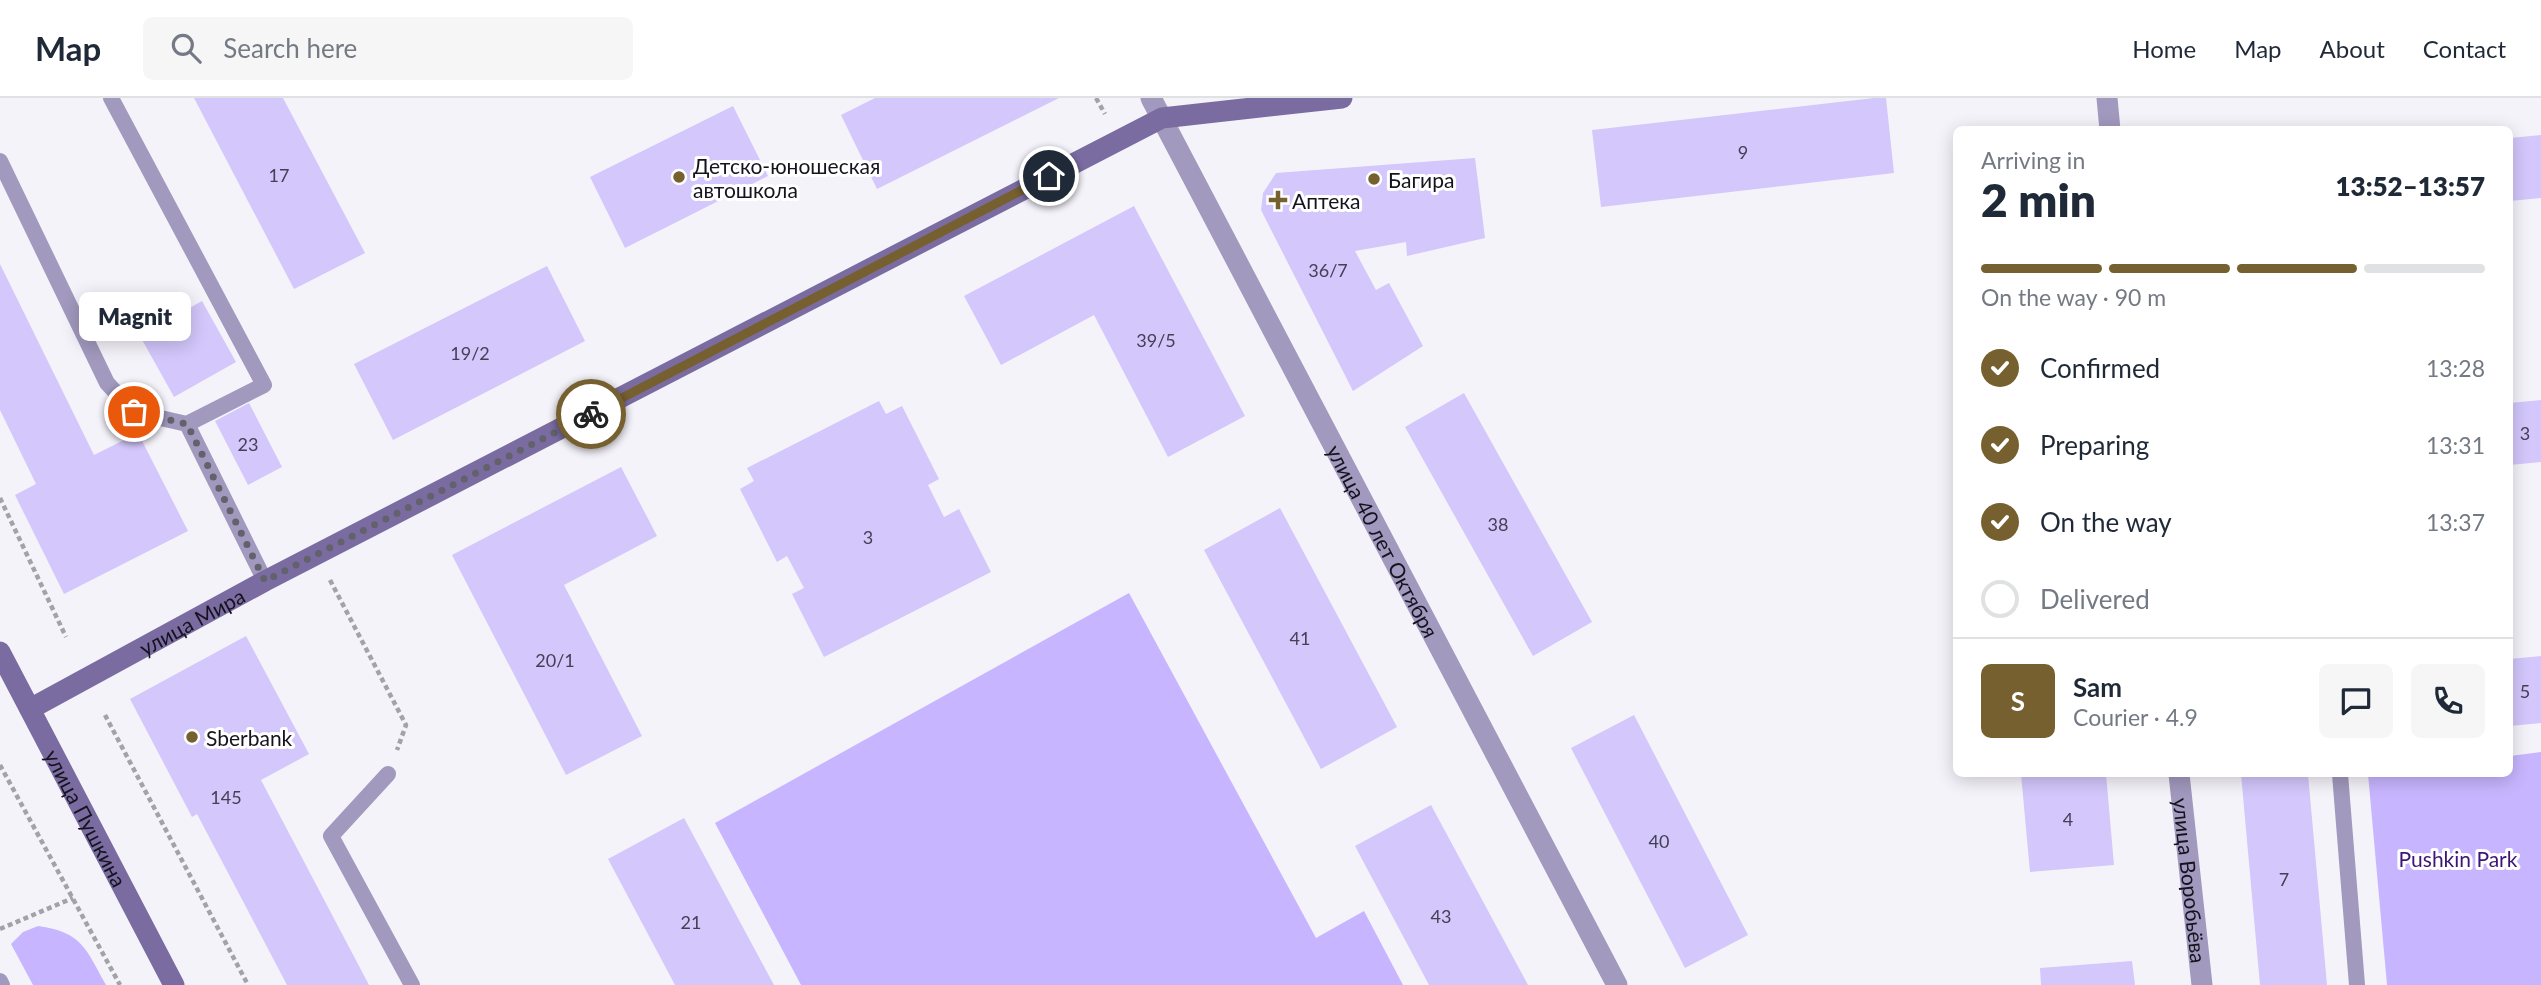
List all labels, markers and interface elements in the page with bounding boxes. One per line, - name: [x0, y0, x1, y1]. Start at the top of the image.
- search box: [143, 17, 633, 80]
- text: Map: [35, 28, 101, 68]
- icon: search: [167, 29, 205, 67]
- text: Search here: [223, 32, 357, 64]
- text: Home: [2132, 34, 2196, 63]
- text: Map: [2234, 34, 2282, 63]
- text: About: [2320, 34, 2385, 63]
- text: Contact: [2423, 34, 2506, 63]
- house number: 9: [1738, 141, 1748, 163]
- pin: [1019, 146, 1079, 206]
- text: Arriving in: [1981, 146, 2085, 174]
- place label: Детско-юношеская автошкола: [693, 153, 880, 202]
- icon: home: [1030, 157, 1068, 195]
- house number: 17: [269, 164, 289, 186]
- place label: Багира: [1388, 167, 1454, 192]
- marker: Детско-юношеская автошкола: [671, 169, 687, 185]
- text: 13:52–13:57: [2335, 170, 2485, 202]
- marker: Багира: [1366, 171, 1382, 187]
- text: 2 min: [1981, 172, 2096, 227]
- place label: Аптека: [1292, 188, 1361, 213]
- marker: Аптека: [1270, 192, 1286, 208]
- house number: 36/7: [1308, 259, 1348, 281]
- text: On the way · 90 m: [1981, 283, 2166, 311]
- callout: Magnit: [78, 293, 190, 342]
- text: Magnit: [98, 302, 172, 330]
- house number: 39/5: [1136, 329, 1176, 351]
- house number: 19/2: [450, 342, 490, 364]
- icon: check: [1981, 349, 2019, 387]
- text: Confirmed: [2040, 352, 2160, 384]
- text: 13:28: [2426, 354, 2485, 382]
- courier: [556, 379, 626, 449]
- pin: [104, 382, 164, 442]
- icon: bag: [115, 393, 153, 431]
- icon: bike: [572, 395, 610, 433]
- house number: 3: [2520, 422, 2530, 444]
- icon: check: [1981, 426, 2019, 464]
- text: Preparing: [2040, 429, 2149, 461]
- text: 13:31: [2426, 431, 2485, 459]
- house number: 23: [238, 433, 258, 455]
- street label: улица 40 лет Октября: [1323, 440, 1444, 641]
- icon: check: [1981, 503, 2019, 541]
- text: On the way: [2040, 506, 2172, 538]
- text: 13:37: [2426, 508, 2485, 536]
- house number: 38: [1488, 513, 1508, 535]
- house number: 3: [863, 526, 873, 548]
- street label: улица Мира: [134, 582, 249, 660]
- text: Delivered: [2040, 583, 2150, 615]
- house number: 41: [1290, 627, 1310, 649]
- house number: 20/1: [535, 649, 575, 671]
- button: chat: [2319, 664, 2393, 738]
- button: phone: [2411, 664, 2485, 738]
- text: Sam: [2073, 671, 2122, 703]
- house number: 5: [2520, 680, 2530, 702]
- text: S: [2011, 685, 2025, 717]
- text: Courier · 4.9: [2073, 703, 2198, 731]
- place label: Sberbank: [206, 725, 293, 750]
- marker: Sberbank: [184, 729, 200, 745]
- street label: улица Пушкина: [40, 745, 133, 891]
- house number: 145: [210, 786, 242, 808]
- street label: улица Воробьёва: [2169, 796, 2212, 964]
- house number: 4: [2063, 808, 2073, 830]
- house number: 40: [1649, 830, 1669, 852]
- park label: Pushkin Park: [2399, 846, 2518, 871]
- house number: 7: [2279, 868, 2289, 890]
- house number: 43: [1431, 905, 1451, 927]
- house number: 21: [681, 911, 701, 933]

